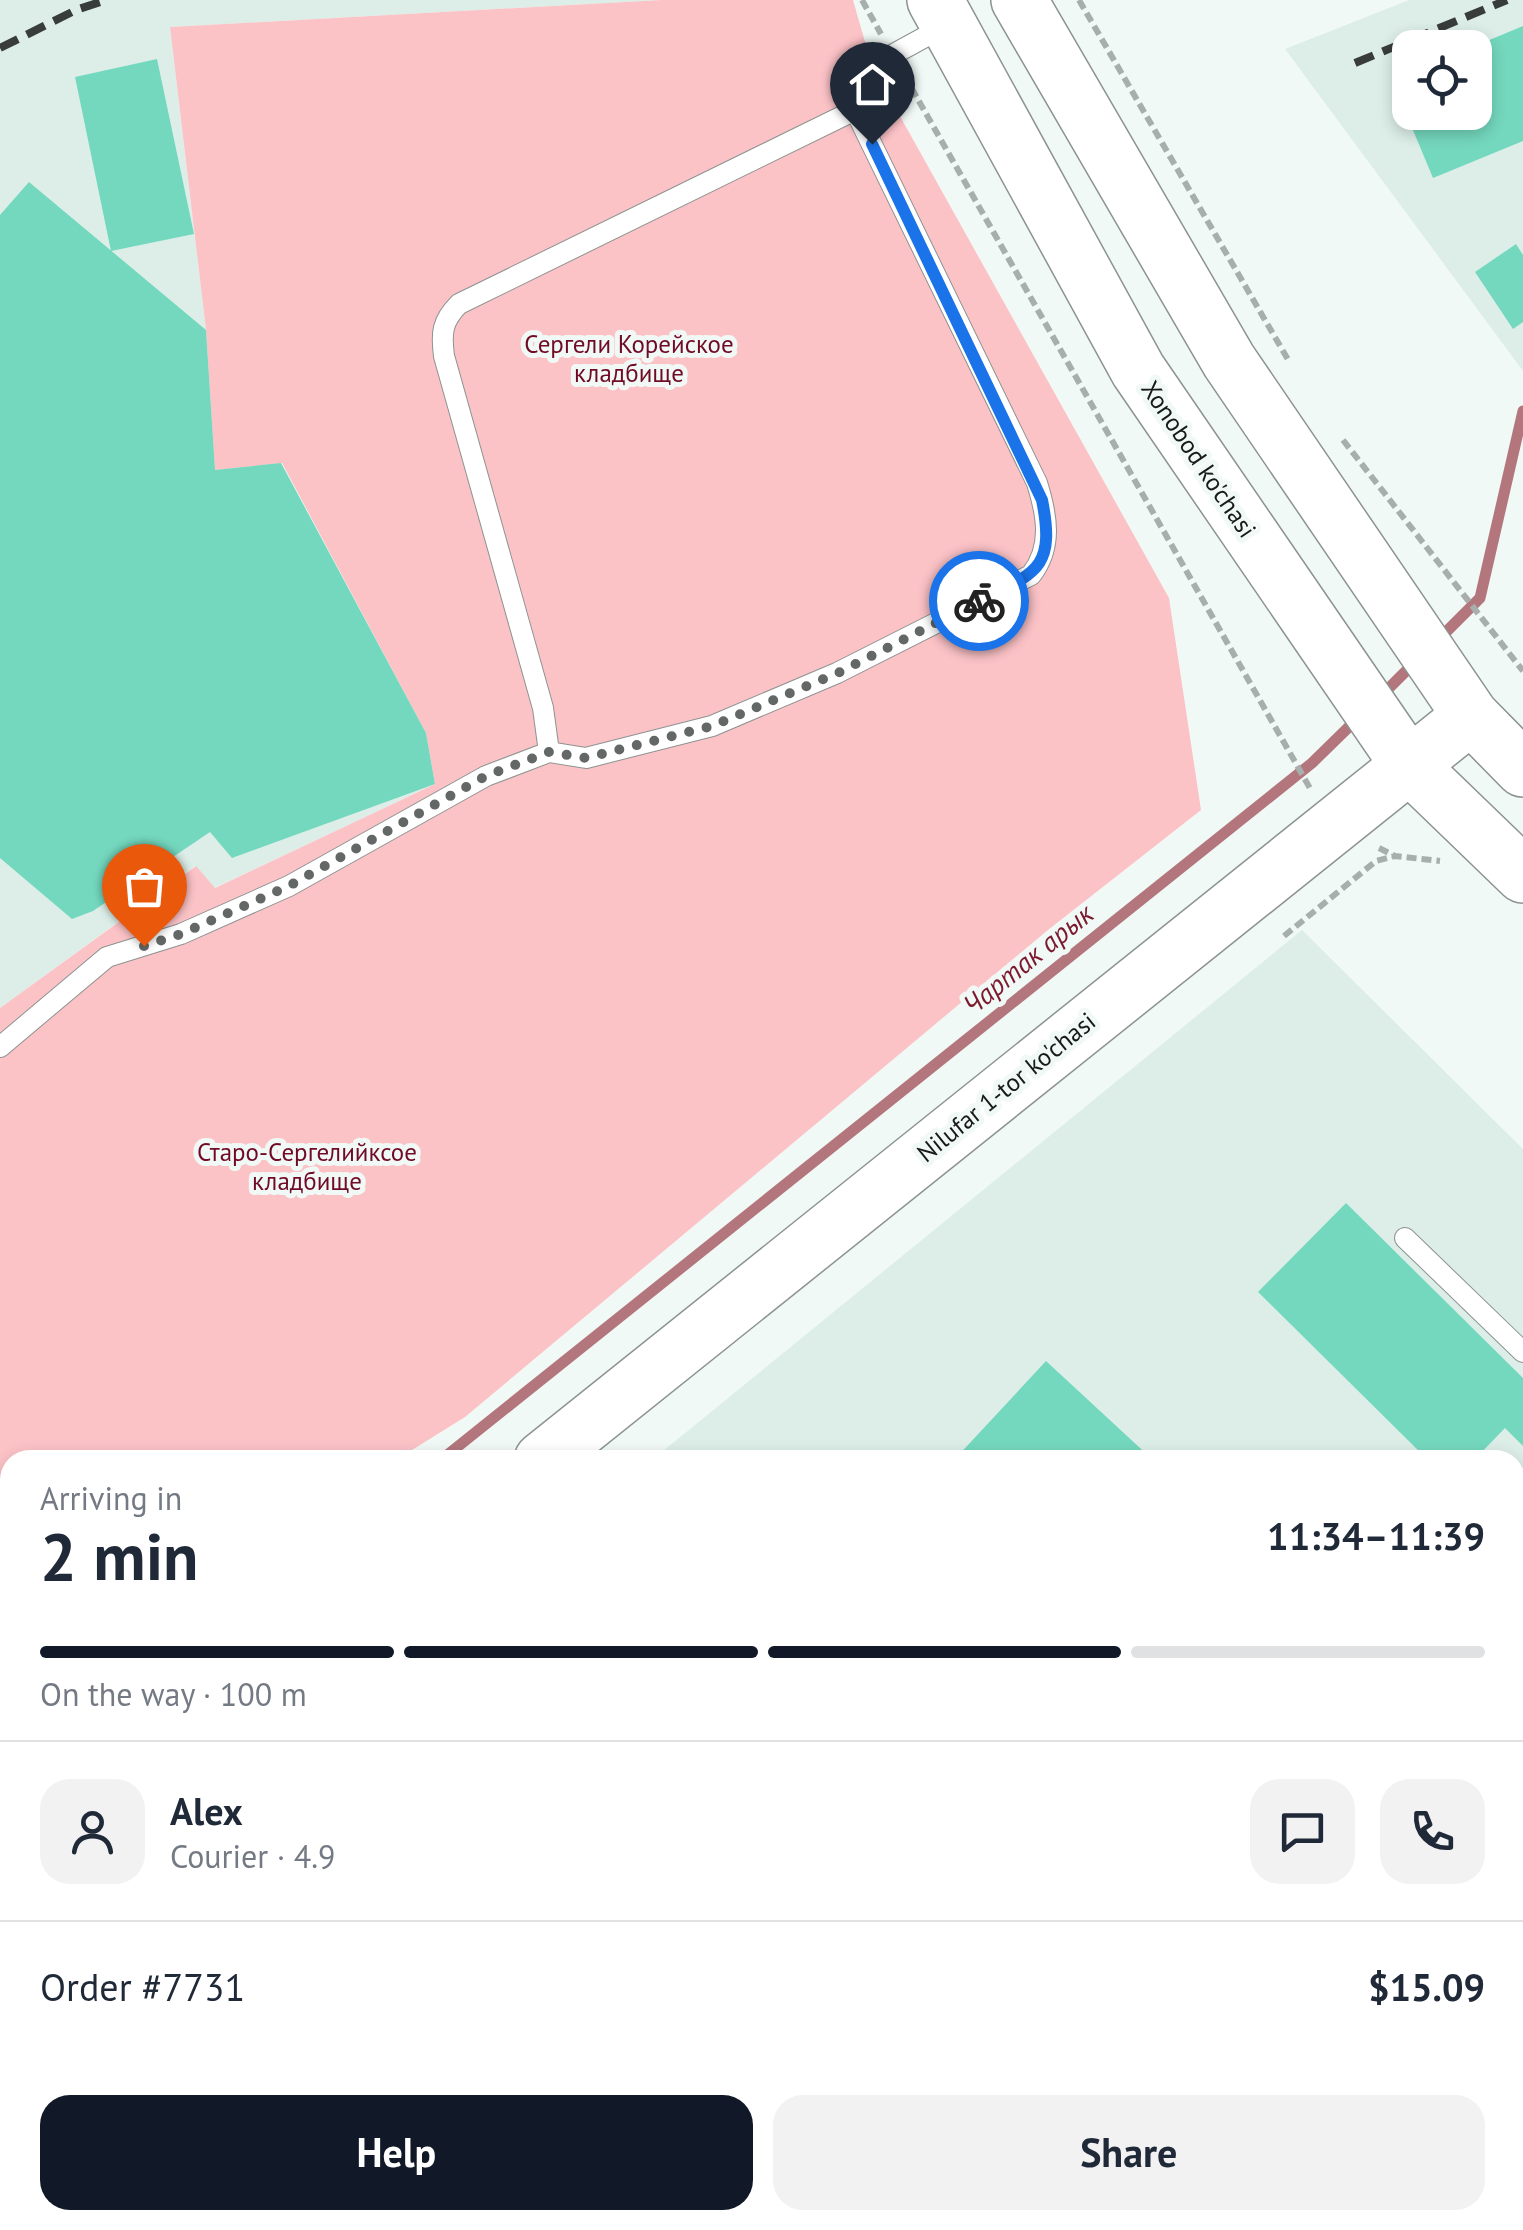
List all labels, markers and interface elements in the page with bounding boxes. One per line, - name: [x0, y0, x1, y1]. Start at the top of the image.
- map controls: [1392, 30, 1492, 130]
- button: locate: [1392, 30, 1492, 130]
- pin: [830, 42, 915, 145]
- icon: home: [845, 57, 900, 112]
- park label: Сергели Корейское кладбище: [524, 328, 734, 389]
- street label: Xonobod ko'chasi: [1135, 374, 1263, 544]
- courier: [929, 551, 1029, 651]
- icon: bike: [952, 574, 1007, 629]
- pin: [102, 844, 187, 947]
- icon: bag: [117, 859, 172, 914]
- water label: Чартак арык: [955, 894, 1101, 1023]
- street label: Nilufar 1-tor ko'chasi: [910, 1005, 1102, 1169]
- park label: Старо-Сергелийксое кладбище: [197, 1136, 417, 1197]
- text: Arriving in: [40, 1477, 182, 1519]
- text: 11:34–11:39: [1267, 1511, 1485, 1560]
- text: 2 min: [40, 1514, 199, 1598]
- text: On the way · 100 m: [40, 1673, 307, 1715]
- button: person: [40, 1779, 145, 1884]
- button: chat: [1250, 1779, 1355, 1884]
- button: phone: [1380, 1779, 1485, 1884]
- text: Alex: [170, 1786, 243, 1835]
- text: Courier · 4.9: [170, 1835, 336, 1877]
- text: Order #7731: [40, 1962, 245, 2011]
- text: $15.09: [1368, 1962, 1485, 2011]
- button: Help: [40, 2095, 753, 2210]
- button: Share: [773, 2095, 1485, 2210]

